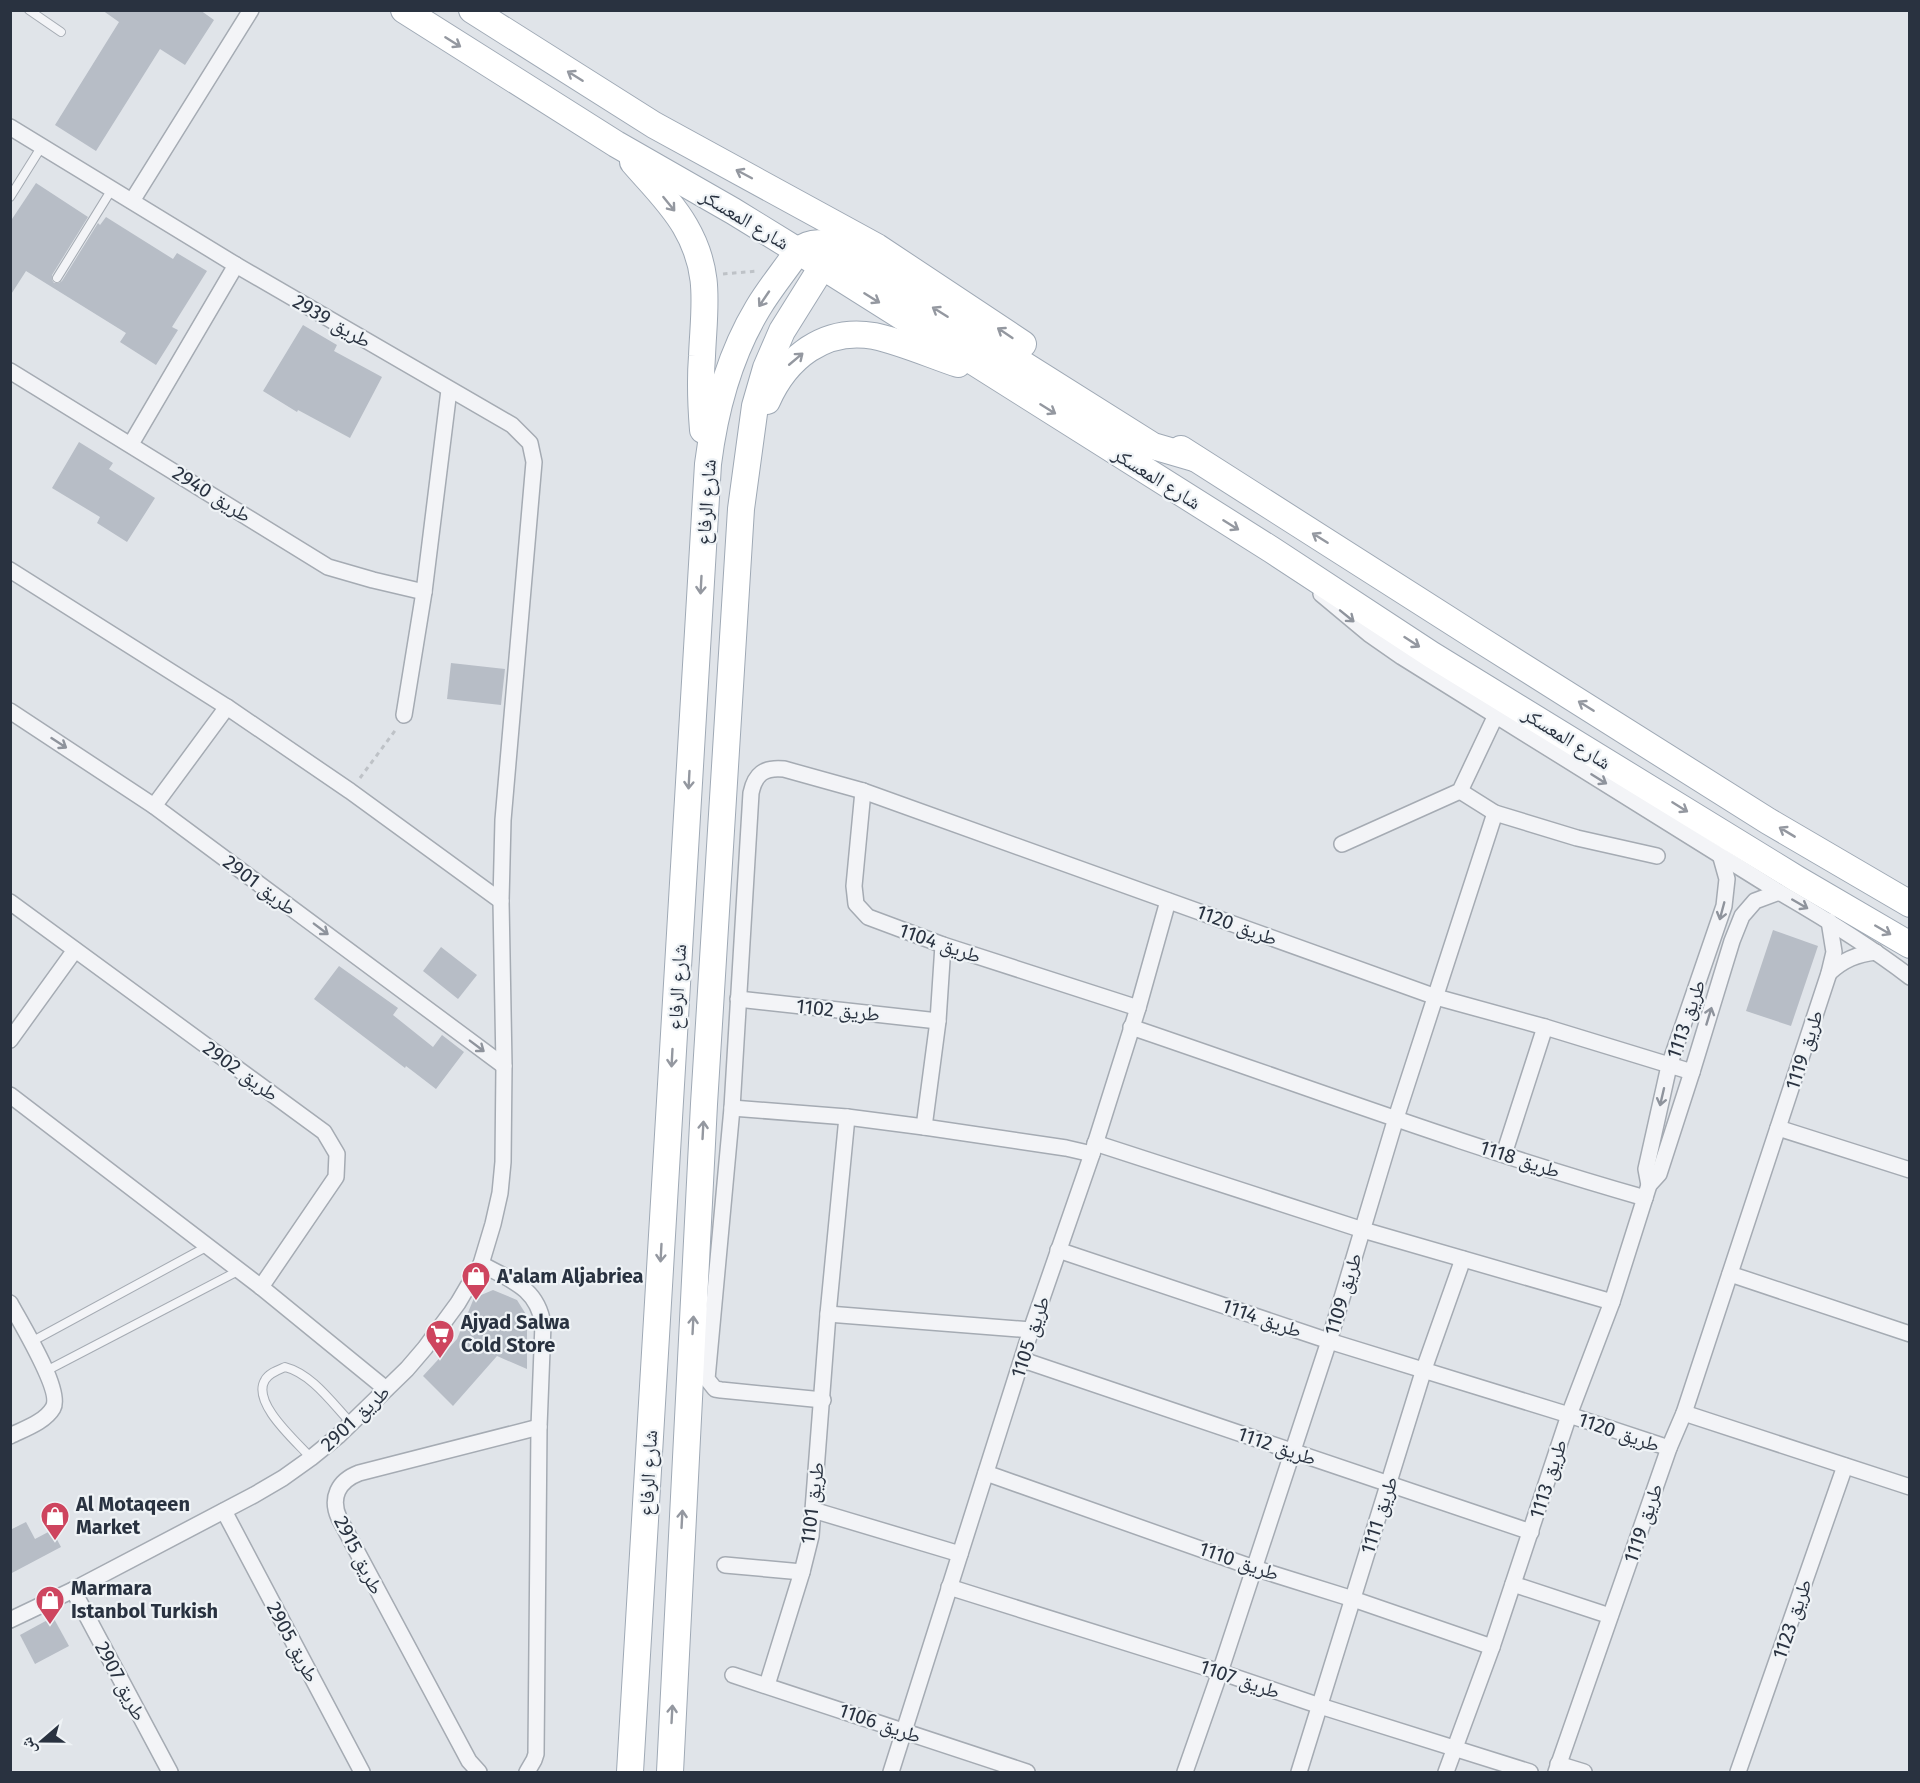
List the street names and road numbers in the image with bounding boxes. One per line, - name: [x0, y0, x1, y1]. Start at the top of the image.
- street label: شارع المعسكر: [695, 183, 794, 256]
- street label: طريق 2939: [289, 289, 375, 353]
- street label: شارع المعسكر: [1107, 441, 1206, 515]
- street label: شارع الرفاع: [691, 458, 722, 546]
- street label: طريق 2940: [168, 460, 256, 528]
- street label: شارع المعسكر: [1517, 701, 1616, 775]
- street label: طريق 2901: [219, 850, 301, 920]
- street label: طريق 1120: [1193, 899, 1281, 951]
- street label: طريق 1104: [896, 918, 984, 968]
- street label: شارع الرفاع: [663, 943, 692, 1031]
- street label: طريق 1113: [1661, 976, 1711, 1062]
- street label: طريق 1102: [795, 994, 881, 1026]
- street label: طريق 1119: [1780, 1007, 1828, 1093]
- street label: طريق 2902: [199, 1036, 283, 1106]
- street label: طريق 1118: [1477, 1135, 1563, 1183]
- street label: طريق 1109: [1319, 1250, 1367, 1338]
- street label: طريق 1105: [1006, 1293, 1054, 1381]
- street label: طريق 1114: [1219, 1293, 1305, 1343]
- street label: طريق 2901: [315, 1380, 395, 1456]
- street label: طريق 1120: [1575, 1407, 1663, 1457]
- street label: طريق 1112: [1235, 1421, 1319, 1471]
- street label: شارع الرفاع: [634, 1429, 663, 1517]
- street label: طريق 1113: [1524, 1436, 1572, 1522]
- street label: طريق 1101: [795, 1461, 829, 1545]
- street label: طريق 1111: [1355, 1473, 1403, 1557]
- street label: طريق 1119: [1618, 1480, 1668, 1566]
- street label: طريق 2915: [329, 1512, 389, 1598]
- street label: طريق 1110: [1196, 1536, 1282, 1586]
- street label: طريق 1123: [1767, 1576, 1817, 1662]
- street label: طريق 2905: [262, 1598, 324, 1686]
- street label: طريق 2907: [90, 1637, 152, 1725]
- street label: طريق 1107: [1197, 1654, 1283, 1704]
- street label: طريق 1106: [836, 1698, 924, 1748]

